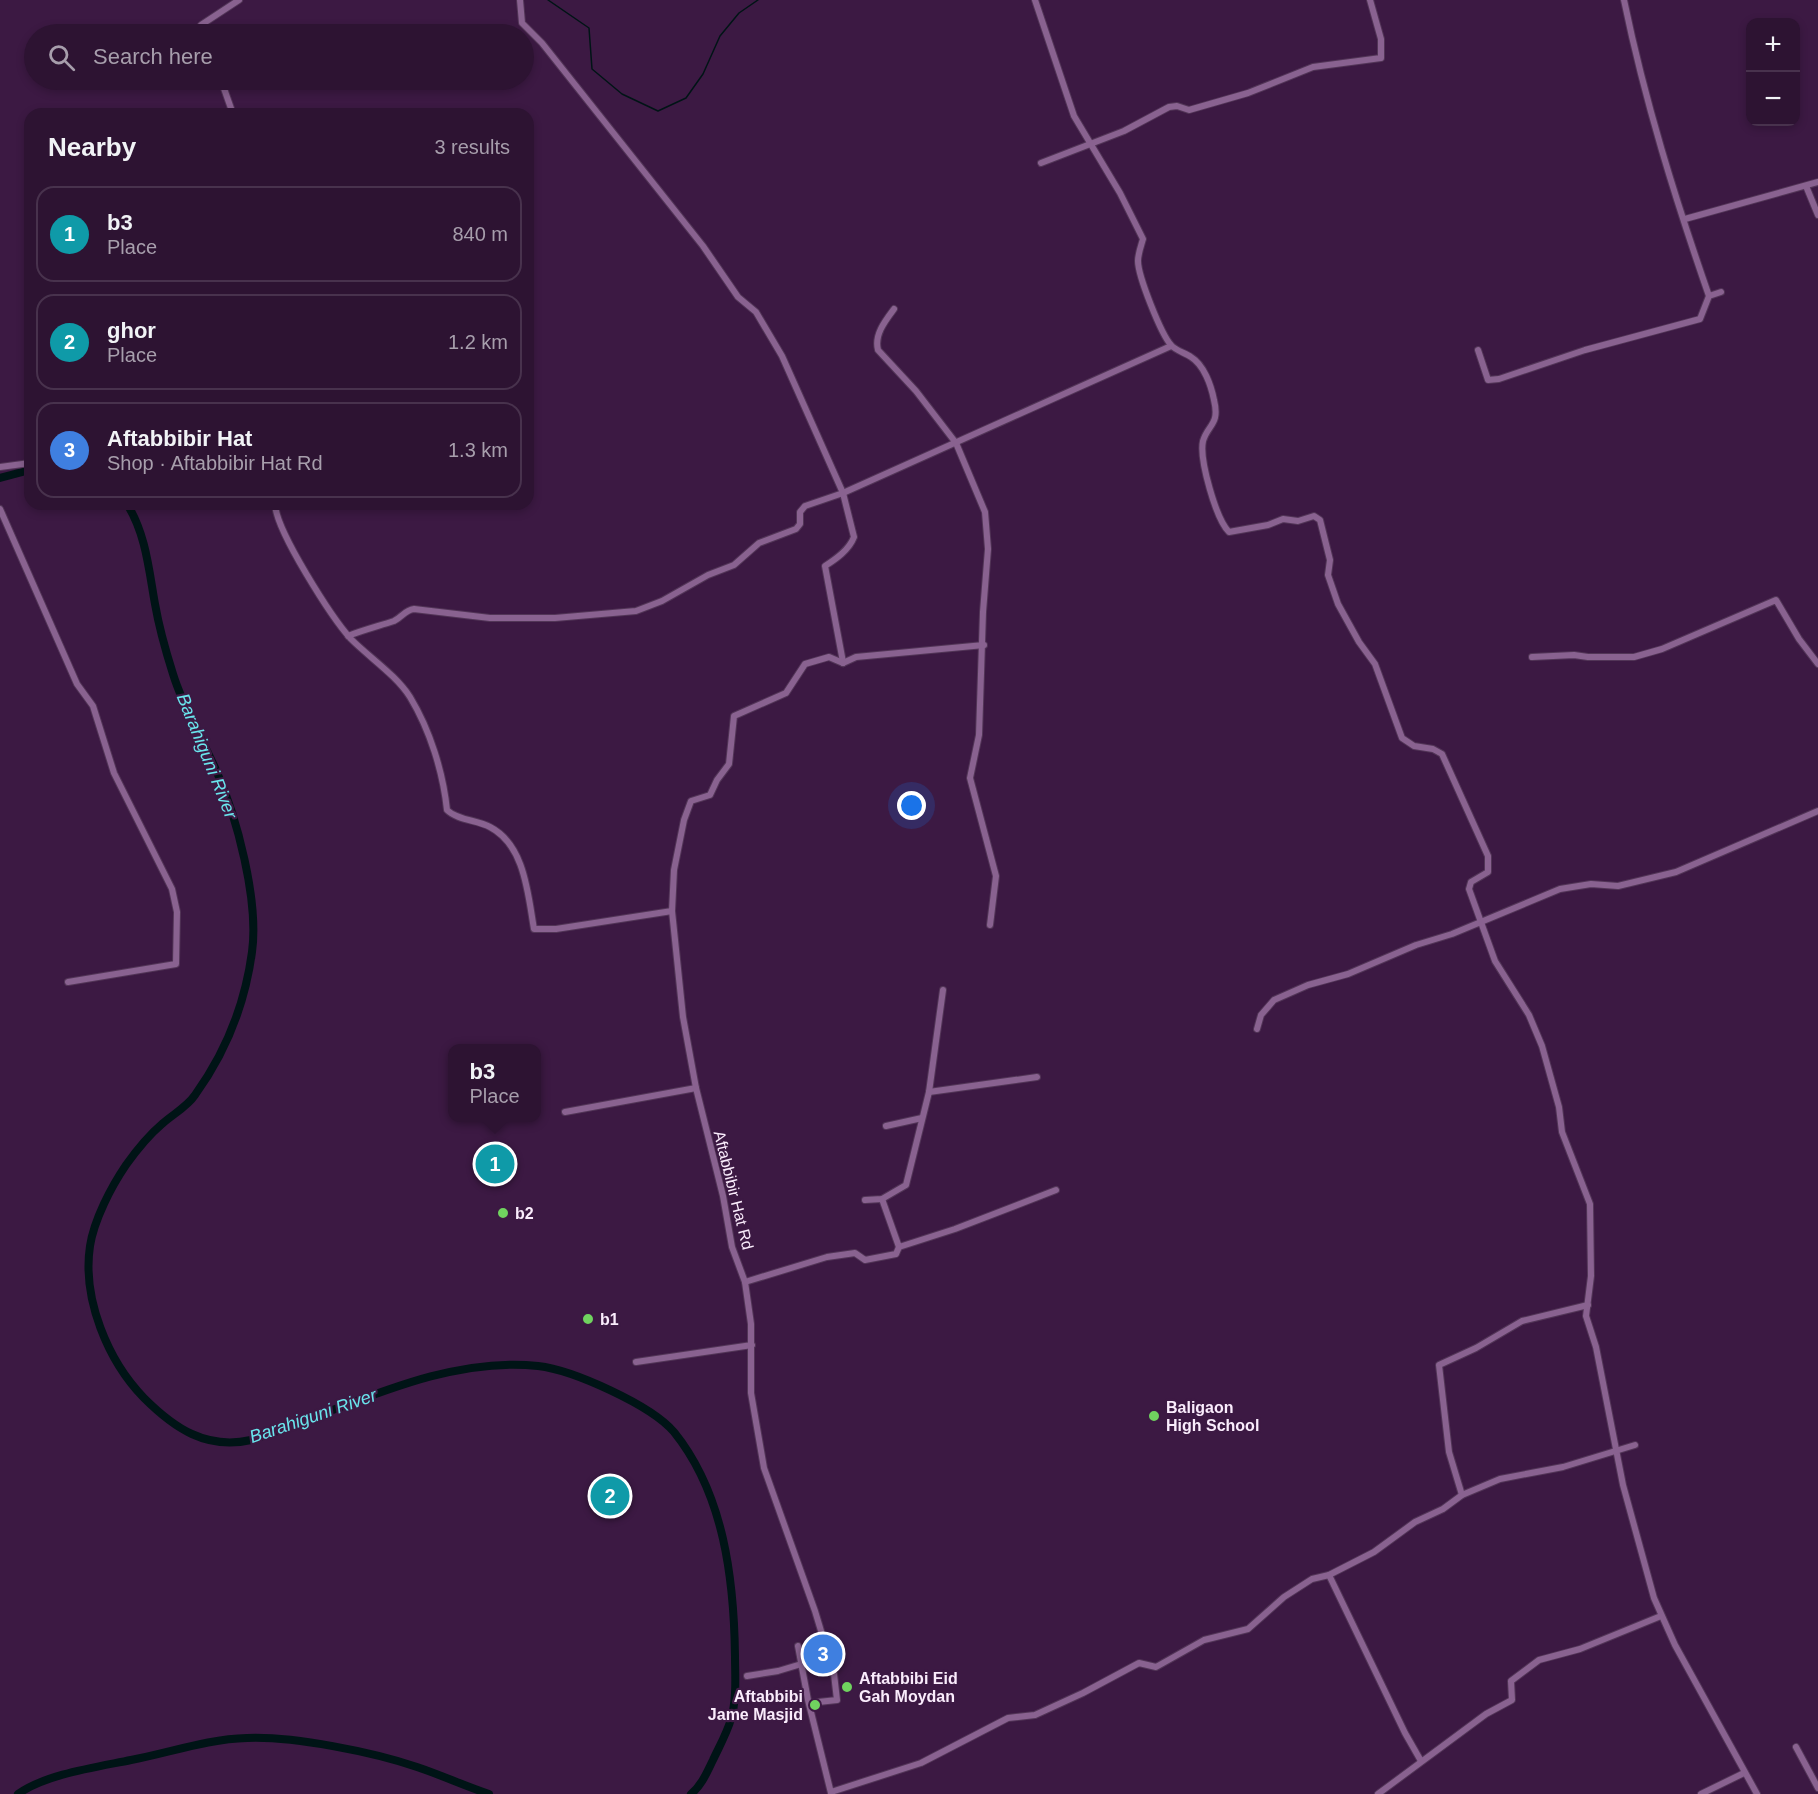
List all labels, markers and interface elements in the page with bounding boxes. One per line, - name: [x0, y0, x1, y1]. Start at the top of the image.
- map controls: [1746, 18, 1800, 126]
- button: +: [1746, 18, 1800, 72]
- search box: [24, 24, 534, 90]
- icon: search: [45, 41, 78, 74]
- text: Search here: [93, 44, 213, 69]
- button: −: [1746, 72, 1800, 126]
- text: Nearby: [48, 132, 136, 162]
- text: 3 results: [434, 136, 510, 158]
- text: b3: [107, 210, 133, 235]
- text: 1: [64, 223, 75, 245]
- text: 840 m: [452, 223, 508, 245]
- text: Place: [107, 236, 157, 258]
- text: ghor: [107, 318, 156, 343]
- text: 2: [64, 331, 75, 353]
- text: 1.2 km: [448, 331, 508, 353]
- text: Place: [107, 344, 157, 366]
- text: Aftabbibir Hat: [107, 426, 252, 451]
- text: 3: [64, 439, 75, 461]
- text: 1.3 km: [448, 439, 508, 461]
- text: Shop · Aftabbibir Hat Rd: [107, 452, 323, 474]
- water label: Barahiguni River: [173, 691, 242, 822]
- your location: [897, 791, 926, 820]
- popup: [448, 1044, 541, 1122]
- text: b3: [469, 1059, 495, 1084]
- text: Place: [469, 1085, 520, 1107]
- street label: Aftabbibir Hat Rd: [711, 1129, 757, 1251]
- pin: 1: [476, 1142, 514, 1186]
- place label: b2: [515, 1205, 534, 1222]
- marker: b2: [496, 1206, 510, 1220]
- place label: b1: [600, 1311, 619, 1328]
- marker: b1: [581, 1312, 595, 1326]
- water label: Barahiguni River: [247, 1385, 380, 1447]
- place label: Baligaon High School: [1166, 1399, 1259, 1434]
- marker: Baligaon High School: [1147, 1409, 1161, 1423]
- pin: 2: [590, 1474, 630, 1518]
- pin: 3: [804, 1632, 842, 1676]
- place label: Aftabbibi Eid Gah Moydan: [859, 1670, 958, 1705]
- marker: Aftabbibi Eid Gah Moydan: [840, 1680, 854, 1694]
- place label: Aftabbibi Jame Masjid: [708, 1688, 803, 1723]
- marker: Aftabbibi Jame Masjid: [808, 1698, 822, 1712]

